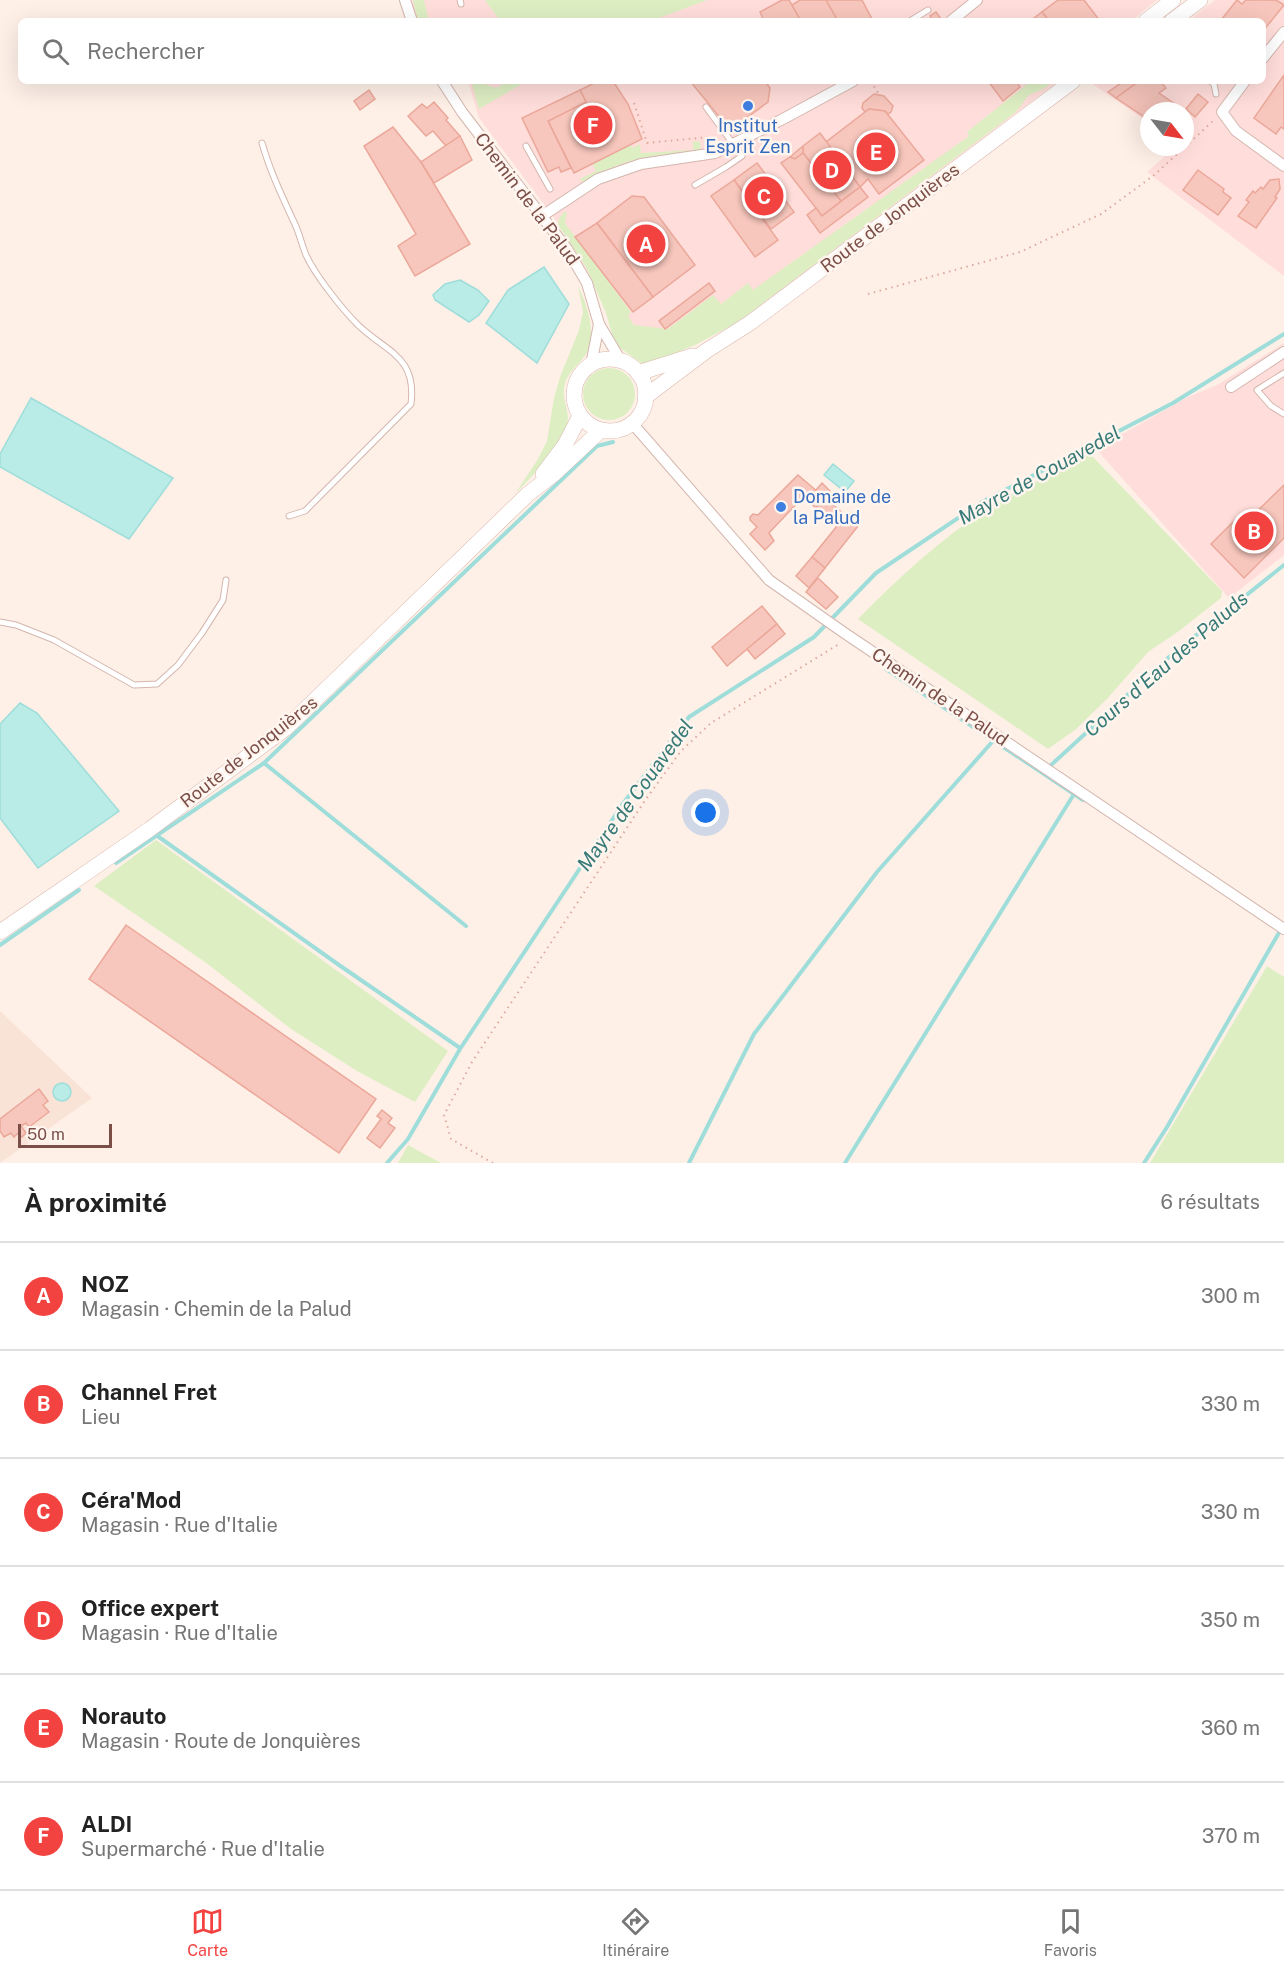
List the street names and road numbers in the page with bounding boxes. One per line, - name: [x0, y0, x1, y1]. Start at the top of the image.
- street label: Chemin de la Palud: [471, 128, 584, 269]
- street label: Route de Jonquières: [816, 159, 963, 277]
- street label: Chemin de la Palud: [868, 643, 1013, 750]
- street label: Route de Jonquières: [176, 692, 321, 812]

